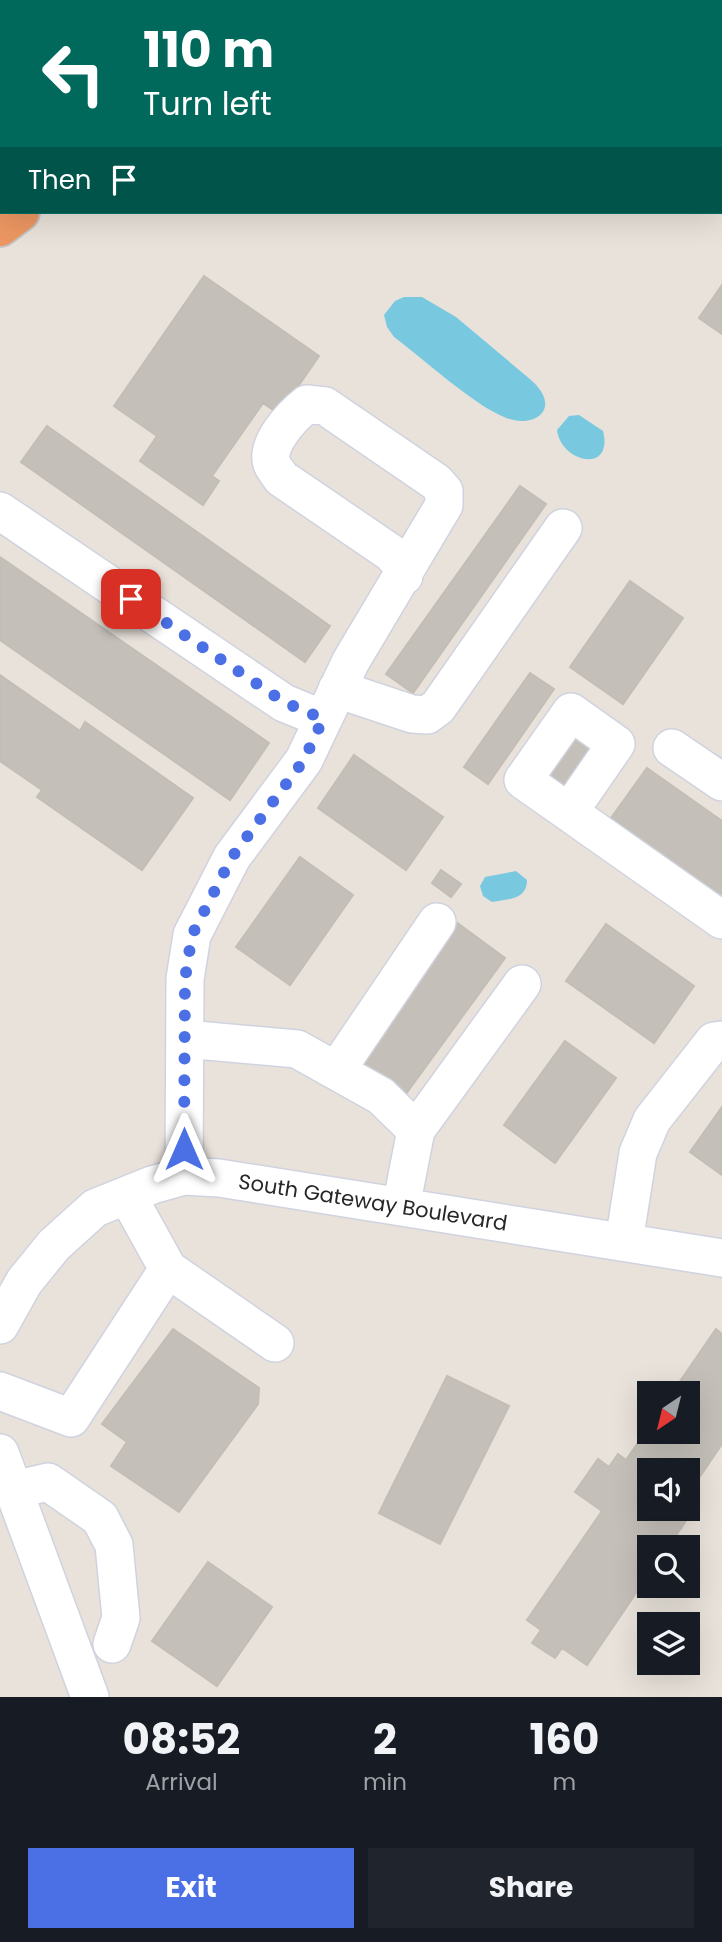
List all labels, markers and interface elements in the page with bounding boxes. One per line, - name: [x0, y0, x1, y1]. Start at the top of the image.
- text: 110 m: [143, 16, 274, 84]
- icon: left: [28, 28, 119, 119]
- text: Turn left: [143, 81, 272, 126]
- icon: arrive: [105, 161, 143, 199]
- text: Then: [28, 162, 91, 198]
- pin: [101, 569, 161, 629]
- icon: arrive: [112, 580, 150, 618]
- position arrow: [147, 1112, 221, 1186]
- street label: South Gateway Boulevard: [236, 1166, 510, 1238]
- north arrow: [637, 1381, 700, 1444]
- map controls: [637, 1381, 700, 1675]
- button: sound: [637, 1458, 700, 1521]
- button: search: [637, 1535, 700, 1598]
- button: layers: [637, 1612, 700, 1675]
- text: 08:52: [123, 1710, 240, 1769]
- text: 2: [373, 1710, 397, 1769]
- text: 160: [529, 1710, 599, 1769]
- text: Arrival: [145, 1766, 218, 1798]
- text: min: [363, 1766, 407, 1798]
- text: m: [553, 1766, 576, 1798]
- button: Exit: [28, 1848, 354, 1928]
- button: Share: [368, 1848, 694, 1928]

